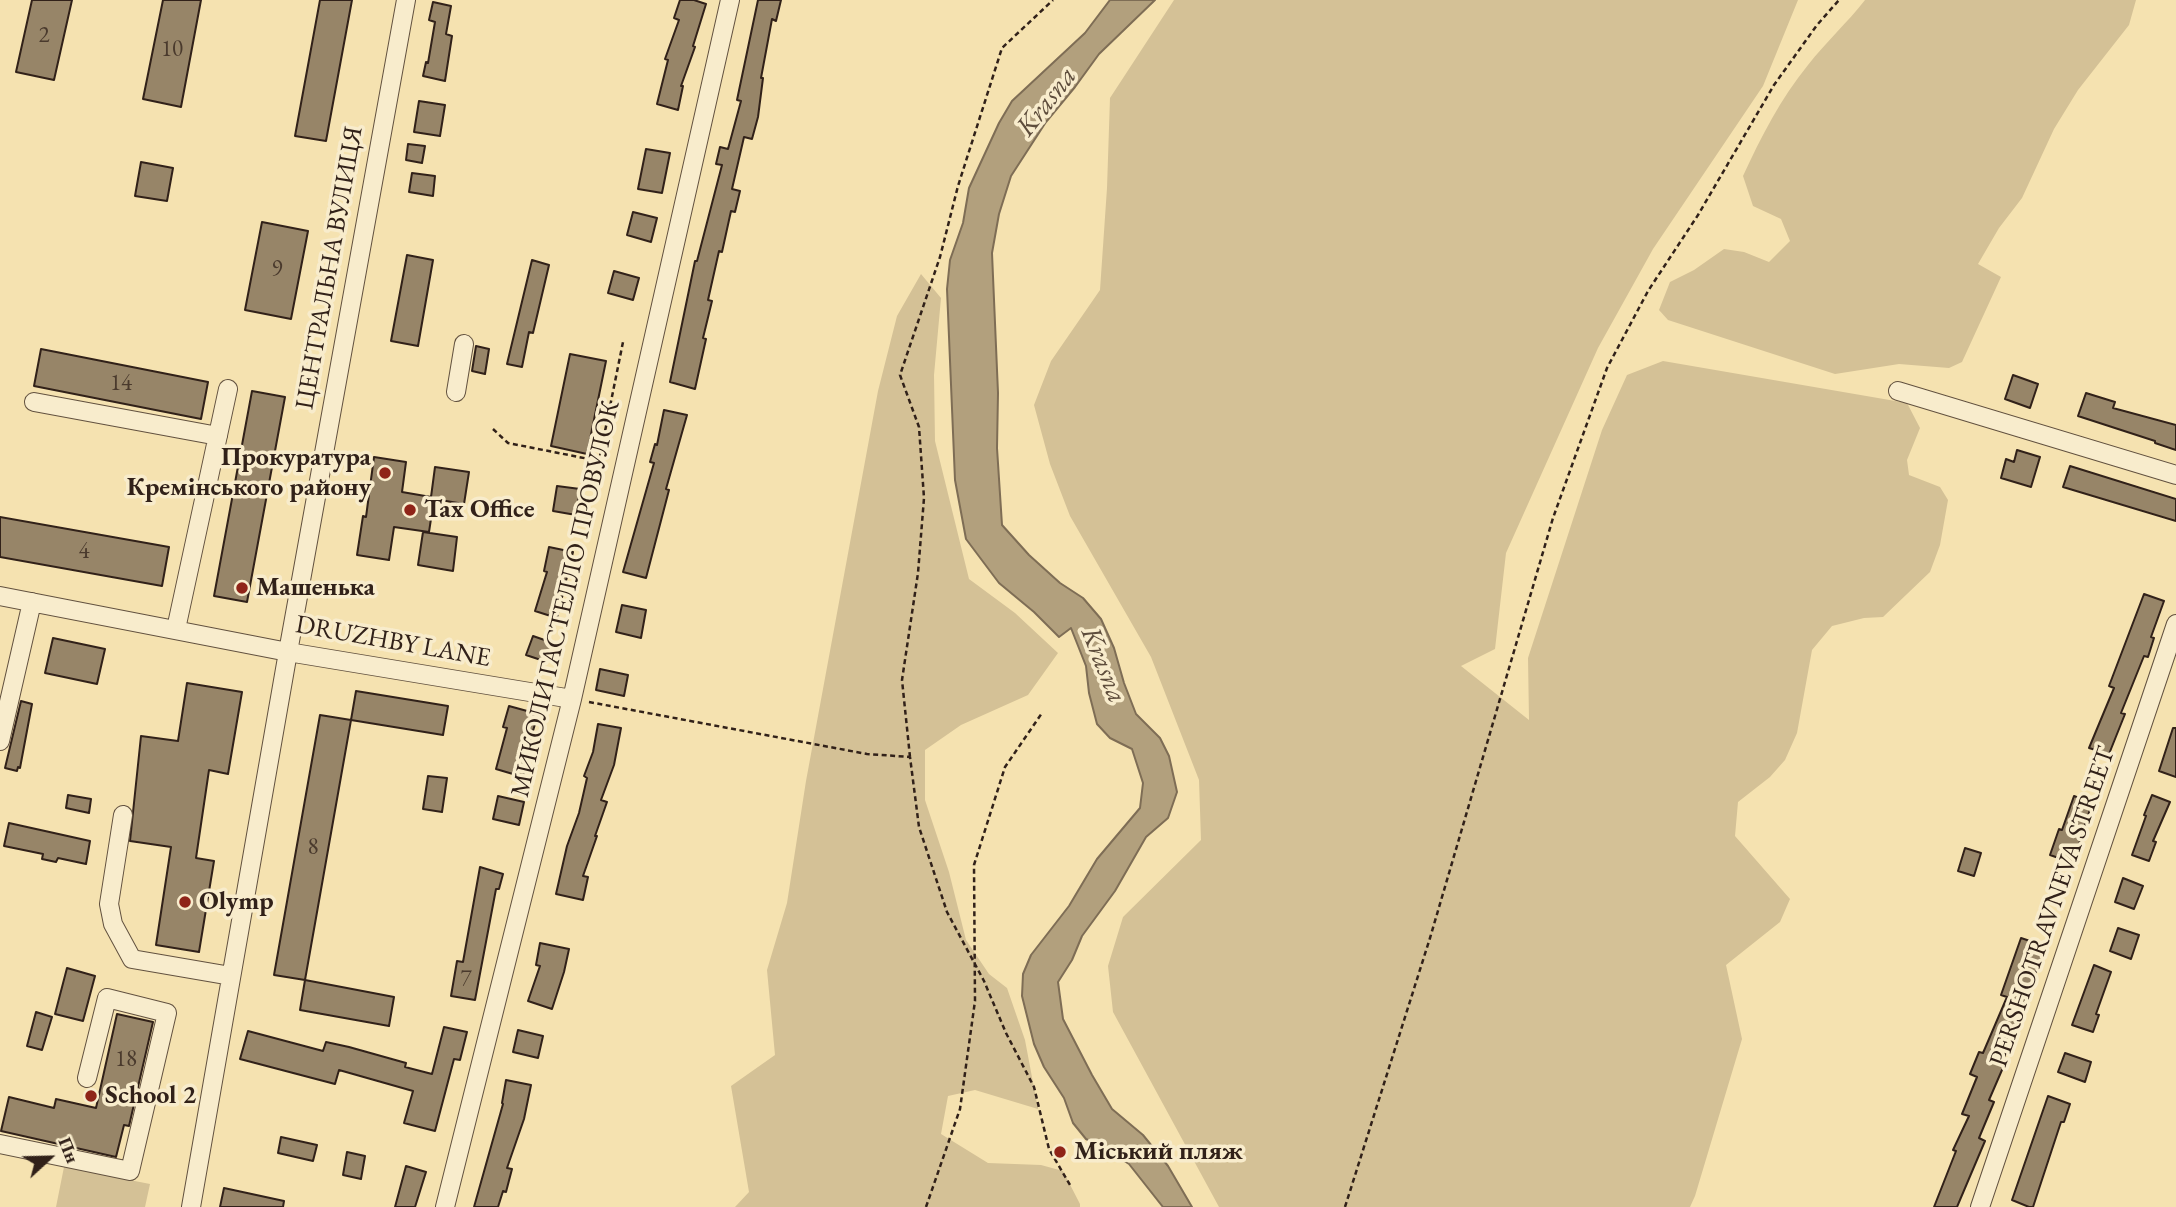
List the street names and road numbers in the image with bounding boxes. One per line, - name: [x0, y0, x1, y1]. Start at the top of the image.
- street label: ЦЕНТРАЛЬНА ВУЛИЦЯ: [290, 124, 370, 412]
- street label: МИКОЛИ ГАСТЕЛЛО ПРОВУЛОК: [505, 398, 627, 800]
- street label: DRUZHBY LANE: [293, 609, 493, 675]
- street label: PERSHOTRAVNEVA STREET: [1984, 743, 2122, 1071]

